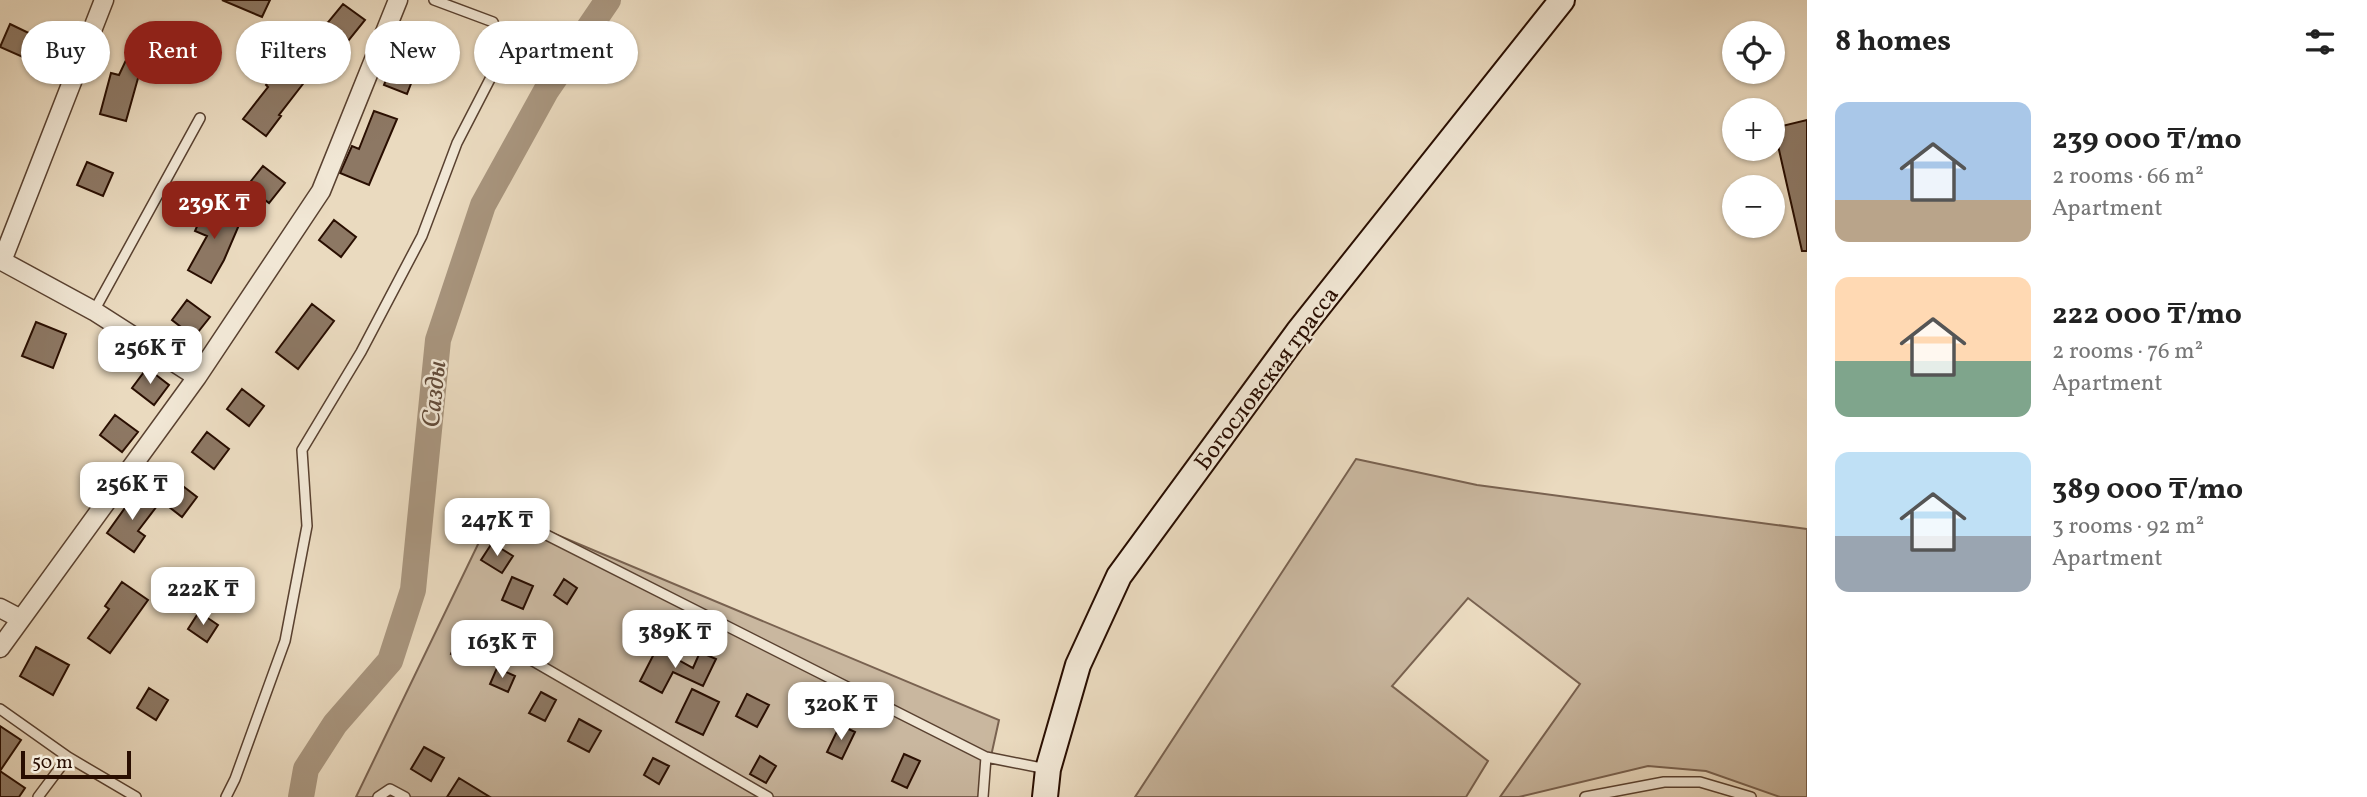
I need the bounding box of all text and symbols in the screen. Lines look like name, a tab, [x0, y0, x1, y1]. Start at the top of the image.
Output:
chip: Buy	[21, 21, 110, 84]
chip: Rent	[124, 21, 222, 84]
chip: Filters	[236, 21, 351, 84]
chip: New	[365, 21, 460, 84]
chip: Apartment	[474, 21, 638, 84]
map controls	[1722, 21, 1785, 238]
button: locate	[1722, 21, 1785, 84]
text: 8 homes	[1835, 21, 1951, 63]
icon: filters	[2301, 23, 2339, 61]
button: +	[1722, 98, 1785, 161]
text: 239 000 ₸/mo	[2052, 119, 2242, 161]
icon: home	[1891, 130, 1975, 214]
text: 2 rooms · 66 m²	[2052, 161, 2204, 193]
button: −	[1722, 175, 1785, 238]
pin: 239K ₸	[157, 182, 271, 241]
text: 239K ₸	[178, 188, 250, 220]
text: Apartment	[2052, 193, 2163, 225]
street label: Богословская трасса	[1187, 280, 1348, 478]
text: 222 000 ₸/mo	[2052, 294, 2242, 336]
icon: home	[1891, 305, 1975, 389]
pin: 256K ₸	[93, 326, 207, 386]
text: 256K ₸	[114, 333, 186, 365]
text: 2 rooms · 76 m²	[2052, 336, 2203, 368]
water label: Сазды	[414, 359, 456, 429]
text: Apartment	[2052, 368, 2163, 400]
pin: 256K ₸	[75, 462, 189, 522]
text: 256K ₸	[96, 469, 168, 501]
text: 389 000 ₸/mo	[2052, 469, 2243, 511]
icon: home	[1891, 480, 1975, 564]
pin: 247K ₸	[440, 498, 554, 558]
text: 247K ₸	[461, 505, 533, 537]
text: 3 rooms · 92 m²	[2052, 511, 2204, 543]
text: Apartment	[2052, 543, 2163, 575]
pin: 222K ₸	[146, 568, 260, 627]
text: 222K ₸	[167, 574, 239, 606]
pin: 389K ₸	[618, 610, 732, 670]
text: 389K ₸	[638, 617, 712, 649]
pin: 163K ₸	[445, 620, 559, 680]
text: 163K ₸	[467, 627, 537, 659]
pin: 320K ₸	[784, 682, 898, 742]
text: 320K ₸	[804, 689, 878, 721]
scale bar	[21, 748, 131, 780]
text: 50 m	[32, 750, 73, 776]

